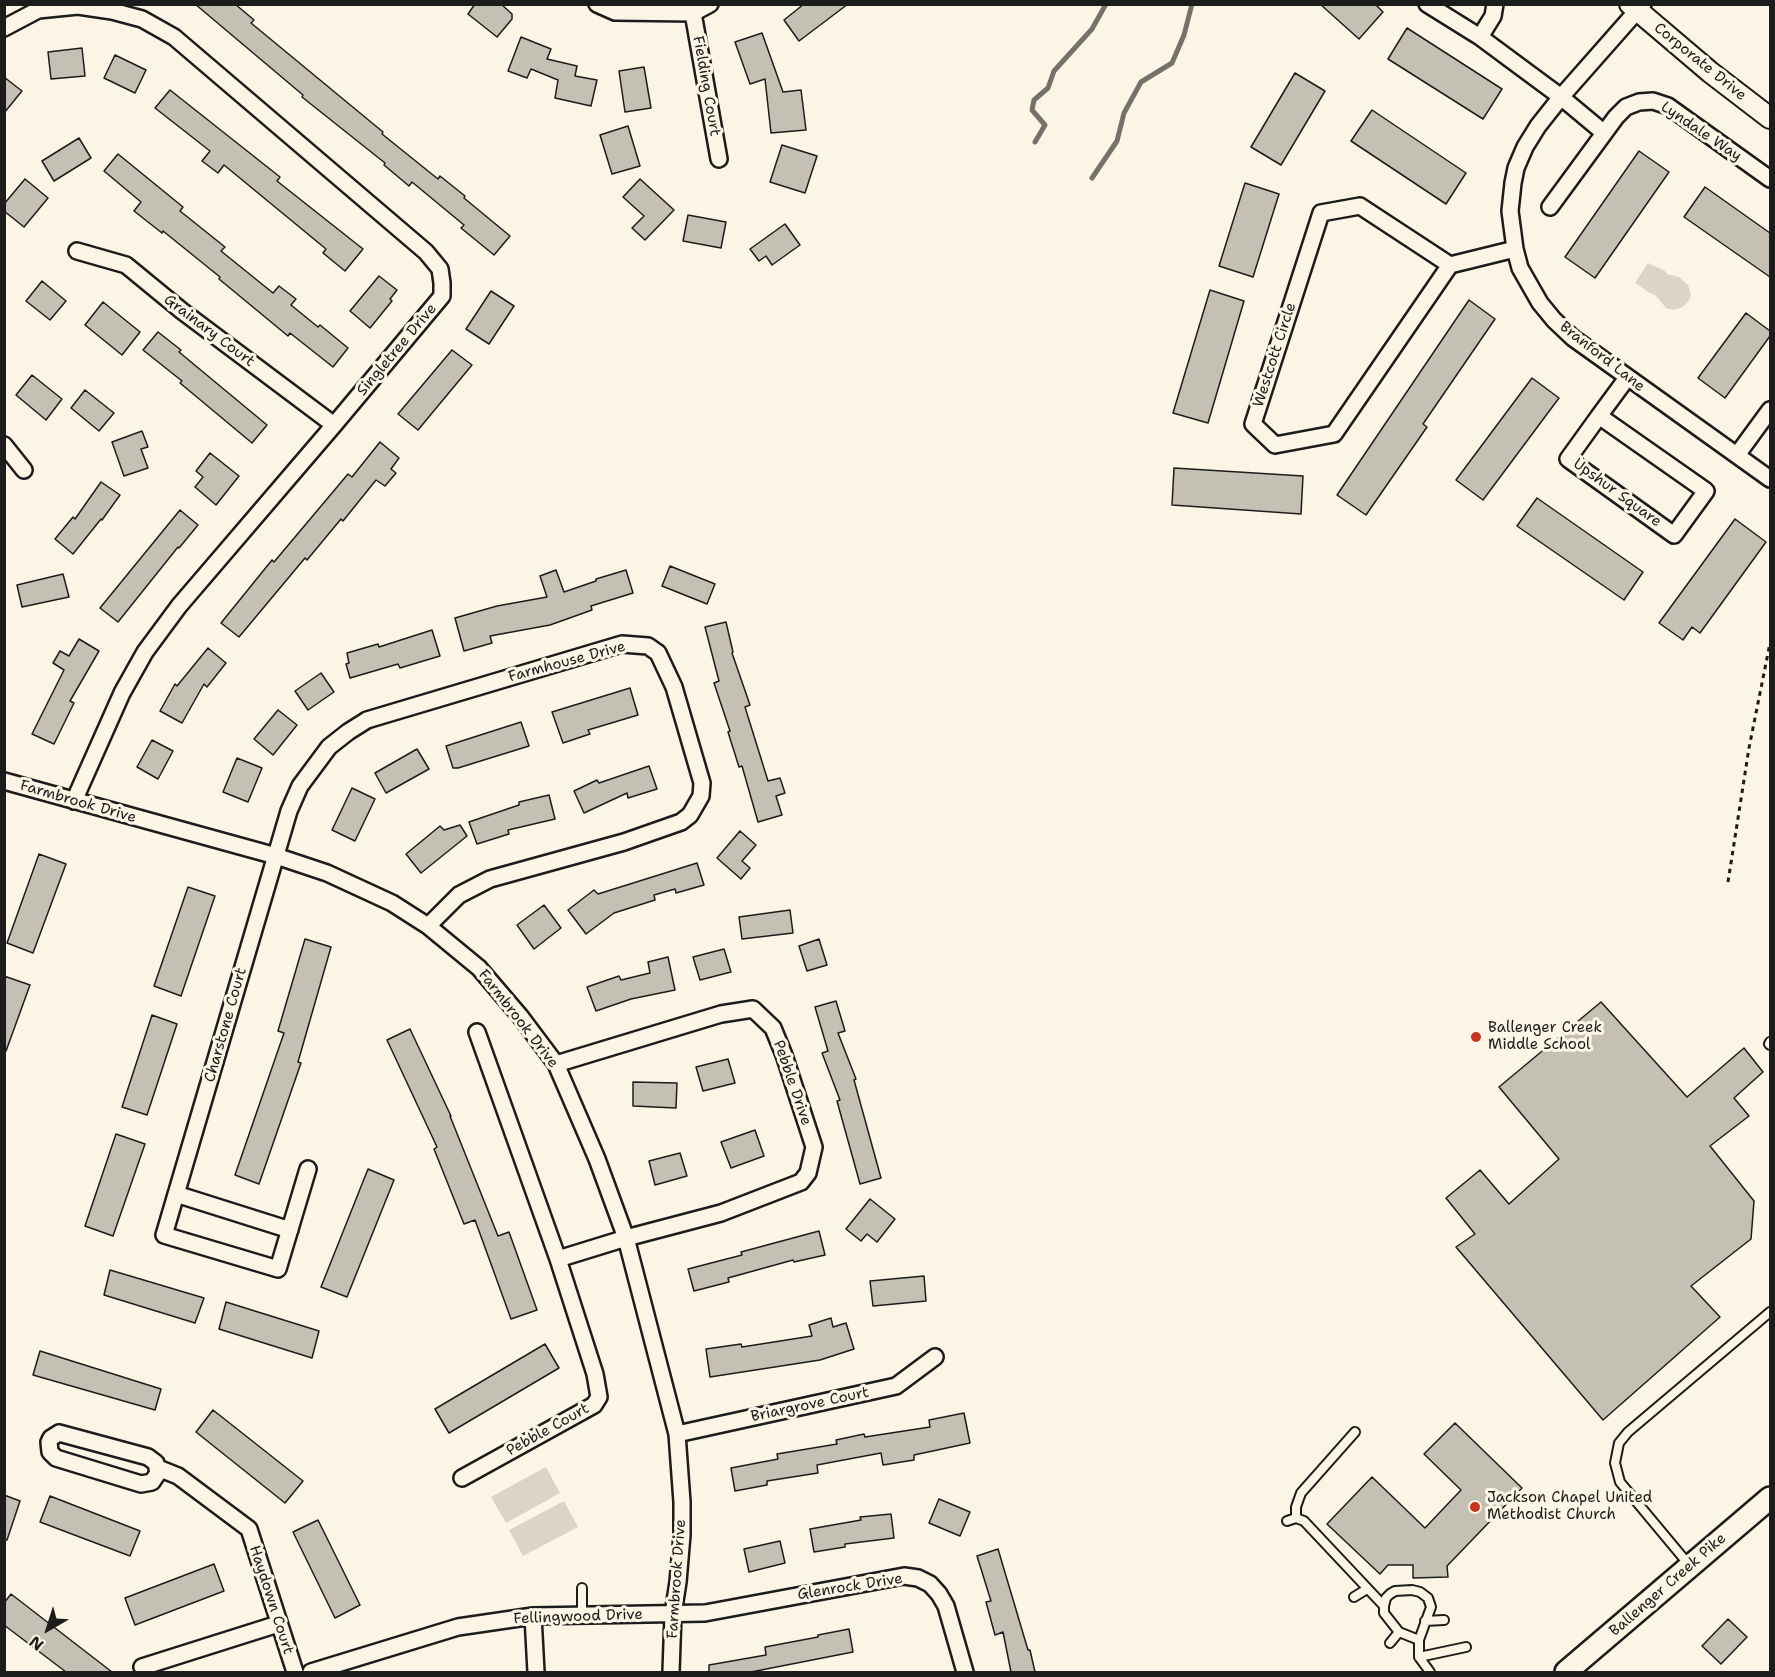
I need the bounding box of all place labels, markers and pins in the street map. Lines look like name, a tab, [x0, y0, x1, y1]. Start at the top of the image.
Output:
place label: Ballenger Creek Middle School	[1488, 1019, 1602, 1054]
marker: Ballenger Creek Middle School	[1469, 1030, 1483, 1044]
place label: Jackson Chapel United Methodist Church	[1487, 1489, 1652, 1524]
marker: Jackson Chapel United Methodist Church	[1468, 1500, 1482, 1514]

